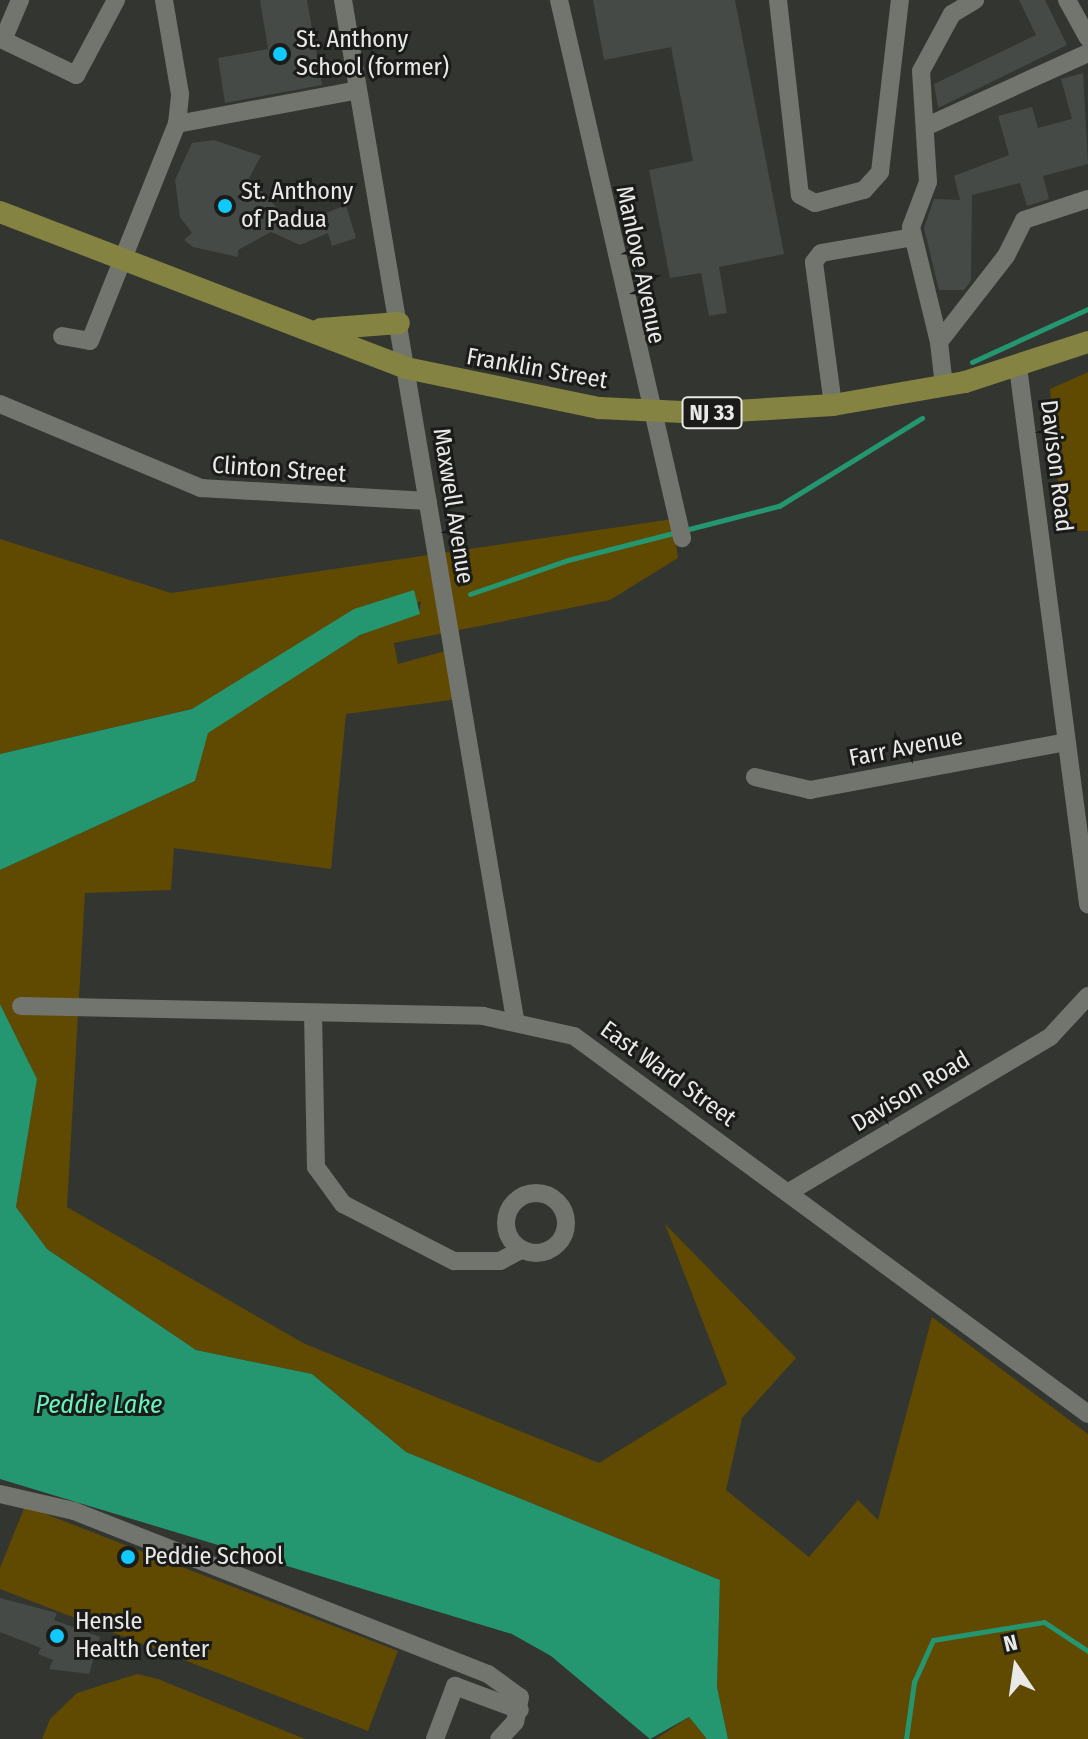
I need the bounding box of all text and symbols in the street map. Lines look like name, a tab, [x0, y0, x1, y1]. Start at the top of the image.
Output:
place label: St. Anthony School (former)	[296, 26, 449, 82]
marker: St. Anthony School (former)	[271, 45, 289, 63]
place label: St. Anthony of Padua	[241, 178, 353, 234]
street label: Manlove Avenue	[609, 184, 671, 346]
marker: St. Anthony of Padua	[216, 197, 234, 215]
street label: Franklin Street	[464, 342, 610, 396]
road number: NJ 33	[680, 395, 744, 431]
street label: Davison Road	[1034, 398, 1078, 534]
street label: Maxwell Avenue	[426, 426, 480, 586]
street label: Clinton Street	[211, 451, 347, 489]
street label: Farr Avenue	[847, 723, 965, 773]
street label: East Ward Street	[595, 1015, 741, 1133]
street label: Davison Road	[847, 1045, 975, 1139]
water label: Peddie Lake	[36, 1389, 162, 1421]
place label: Peddie School	[144, 1543, 283, 1571]
marker: Peddie School	[119, 1548, 137, 1566]
place label: Hensle Health Center	[75, 1608, 209, 1664]
marker: Hensle Health Center	[46, 1625, 68, 1647]
north arrow	[976, 1627, 1056, 1707]
text: N	[1001, 1628, 1020, 1658]

